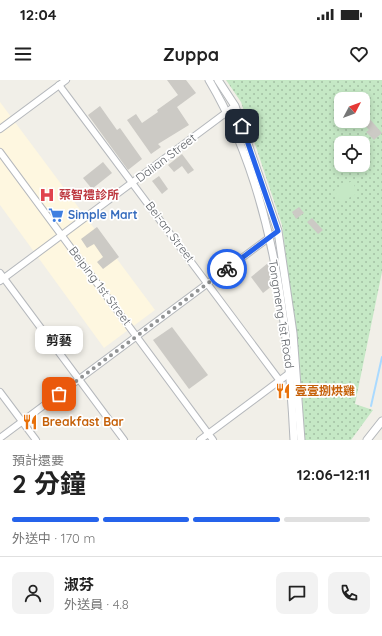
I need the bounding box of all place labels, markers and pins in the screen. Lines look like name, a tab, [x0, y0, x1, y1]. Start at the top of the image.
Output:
pin	[225, 109, 259, 143]
hospital icon: 蔡智禮診所	[38, 186, 56, 204]
place label: 蔡智禮診所	[59, 187, 119, 202]
supermarket icon: Simple Mart	[47, 206, 65, 224]
place label: Simple Mart	[68, 207, 138, 222]
callout: 剪藝	[35, 326, 83, 354]
pin	[42, 377, 76, 411]
restaurant icon: 壹壹捌烘雞	[274, 382, 292, 400]
place label: 壹壹捌烘雞	[295, 383, 355, 398]
restaurant icon: Breakfast Bar	[21, 413, 39, 431]
place label: Breakfast Bar	[42, 414, 124, 429]

